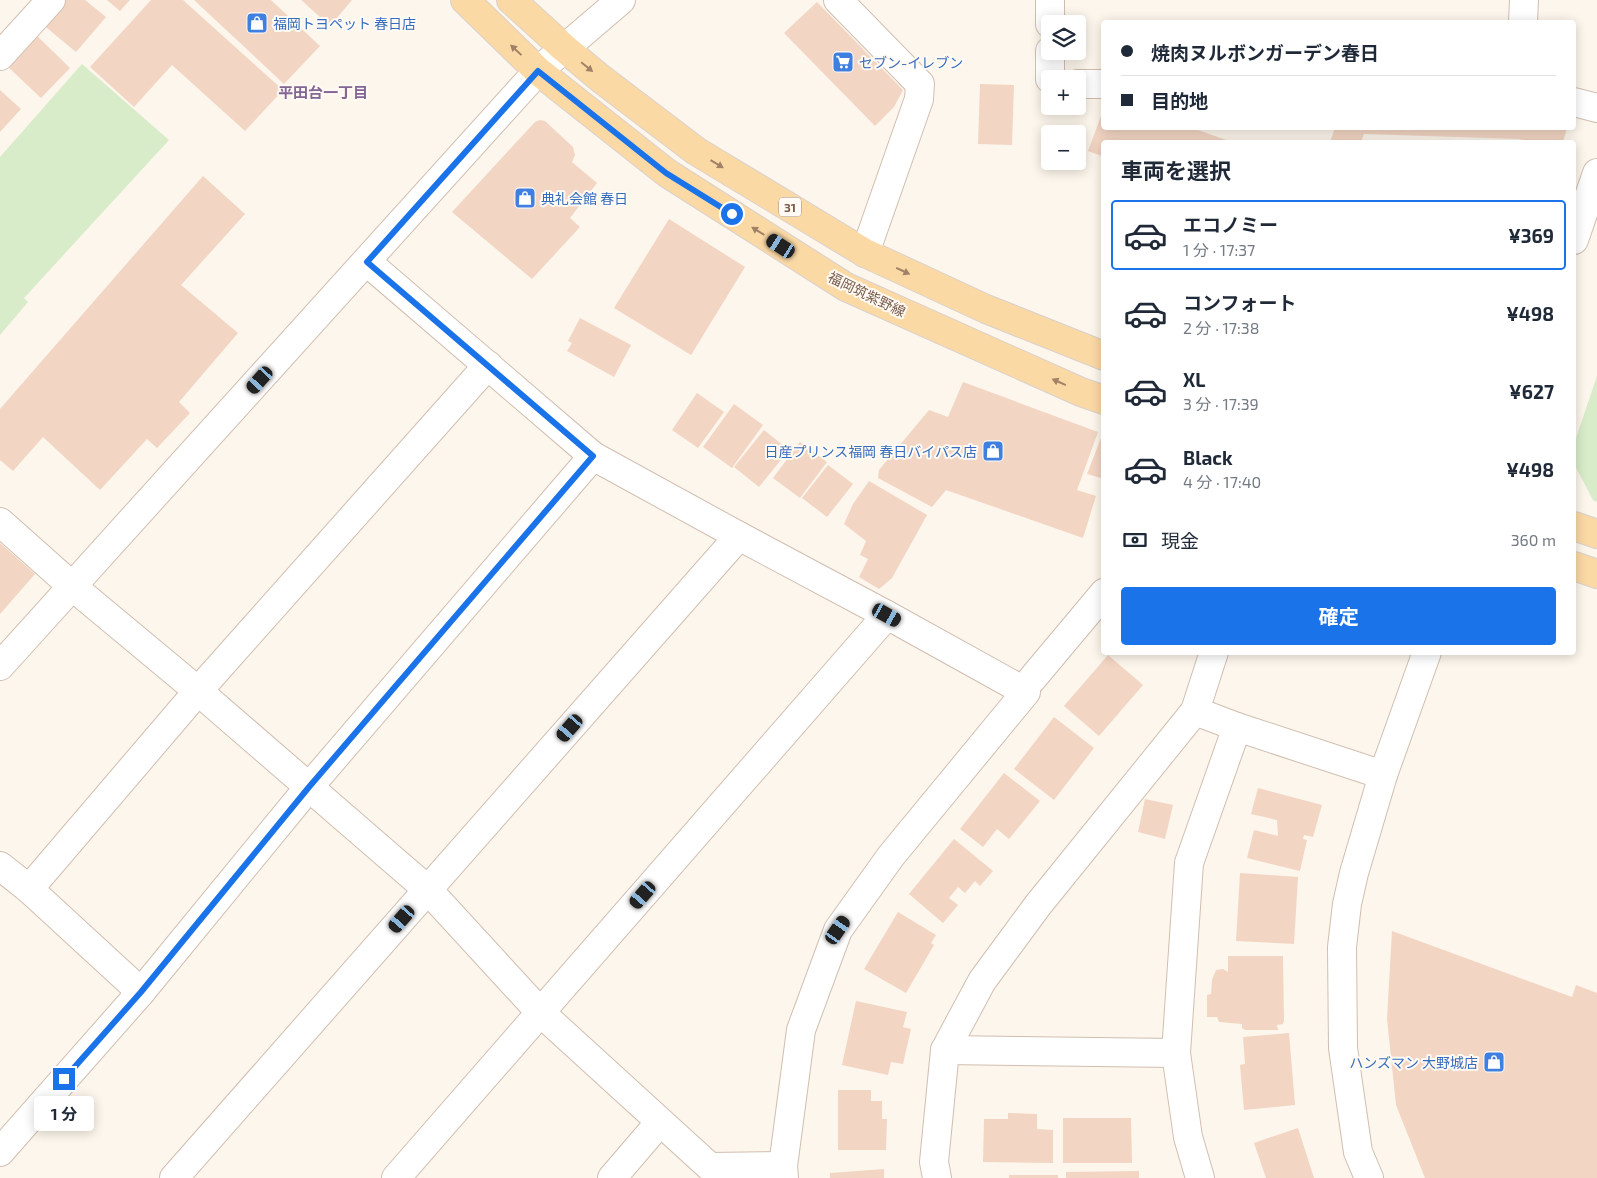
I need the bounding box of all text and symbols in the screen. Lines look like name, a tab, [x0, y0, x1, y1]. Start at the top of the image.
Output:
shop icon: 福岡トヨペット 春日店	[245, 11, 269, 35]
place label: 福岡トヨペット 春日店	[273, 15, 416, 32]
map controls	[1041, 15, 1086, 170]
button: layers	[1041, 15, 1086, 60]
text: 焼肉ヌルボンガーデン春日	[1151, 41, 1379, 64]
one-way arrow	[510, 44, 522, 56]
supermarket icon: セブン-イレブン	[831, 50, 855, 74]
place label: セブン-イレブン	[859, 54, 963, 71]
one-way arrow	[581, 61, 593, 72]
button: +	[1041, 70, 1086, 115]
district label: 平田台一丁目	[278, 83, 368, 101]
text: 目的地	[1151, 89, 1208, 112]
button: −	[1041, 125, 1086, 170]
text: 車両を選択	[1121, 157, 1231, 183]
one-way arrow	[711, 159, 724, 168]
shop icon: 典礼会館 春日	[513, 186, 537, 210]
place label: 典礼会館 春日	[541, 190, 628, 207]
road number: 31	[779, 198, 801, 216]
route start	[721, 203, 743, 225]
icon: car	[1123, 213, 1168, 258]
text: エコノミー	[1183, 213, 1278, 236]
text: ¥369	[1508, 224, 1554, 247]
one-way arrow	[751, 226, 764, 236]
car	[764, 232, 797, 260]
text: 1 分 · 17:37	[1183, 240, 1255, 259]
one-way arrow	[896, 267, 910, 275]
street label: 福岡筑紫野線	[826, 268, 908, 320]
icon: car	[1123, 291, 1168, 336]
text: コンフォート	[1183, 291, 1296, 314]
text: ¥498	[1506, 302, 1554, 325]
text: 2 分 · 17:38	[1183, 318, 1259, 337]
car	[244, 364, 275, 396]
text: XL	[1183, 368, 1205, 391]
icon: car	[1123, 369, 1168, 414]
one-way arrow	[1051, 378, 1066, 387]
text: ¥627	[1509, 380, 1554, 403]
text: 3 分 · 17:39	[1183, 394, 1259, 413]
shop icon: 日産プリンス福岡 春日バイパス店	[981, 439, 1005, 463]
place label: 日産プリンス福岡 春日バイパス店	[764, 443, 977, 460]
text: Black	[1183, 446, 1233, 469]
icon: car	[1123, 447, 1168, 492]
text: ¥498	[1506, 458, 1554, 481]
text: 4 分 · 17:40	[1183, 472, 1261, 491]
icon: cash	[1121, 526, 1149, 554]
text: 現金	[1161, 529, 1199, 552]
text: 360 m	[1511, 530, 1556, 549]
button: 確定	[1121, 587, 1556, 645]
car	[870, 601, 903, 629]
car	[554, 712, 585, 744]
car	[627, 879, 658, 911]
car	[386, 903, 417, 935]
car	[823, 913, 852, 947]
shop icon: ハンズマン 大野城店	[1482, 1050, 1506, 1074]
place label: ハンズマン 大野城店	[1349, 1054, 1478, 1071]
route end	[53, 1068, 75, 1090]
callout: 1 分	[34, 1096, 94, 1132]
text: 1 分	[51, 1104, 77, 1123]

